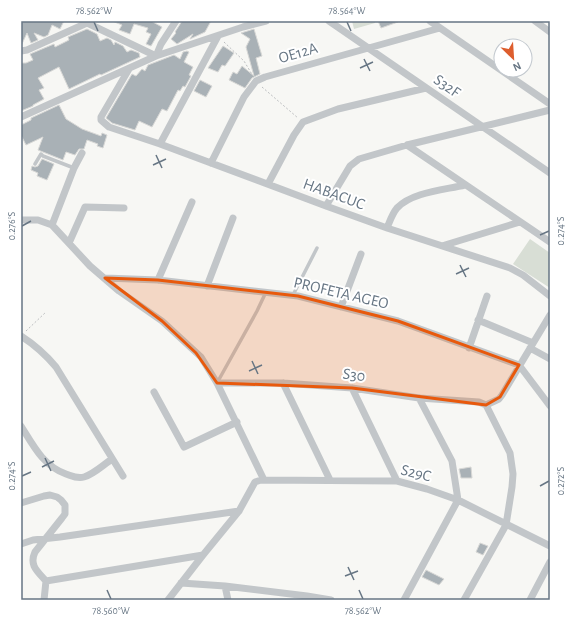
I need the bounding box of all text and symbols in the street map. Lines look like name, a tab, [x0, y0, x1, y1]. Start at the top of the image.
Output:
text: 78.562°W	[76, 6, 112, 16]
text: 78.564°W	[329, 6, 366, 16]
north arrow	[493, 38, 533, 78]
street label: OE12A	[277, 40, 319, 66]
text: N	[511, 60, 523, 73]
street label: S32F	[431, 71, 464, 101]
street label: HABACUC	[301, 175, 367, 213]
text: 0.276°S	[7, 211, 17, 240]
text: 0.274°S	[556, 216, 566, 245]
street label: PROFETA AGEO	[292, 274, 390, 312]
street label: S30	[342, 366, 366, 384]
text: 0.274°S	[7, 461, 17, 490]
street label: S29C	[399, 462, 433, 484]
text: 0.272°S	[556, 466, 566, 495]
text: 78.560°W	[92, 606, 130, 616]
text: 78.562°W	[345, 606, 381, 616]

